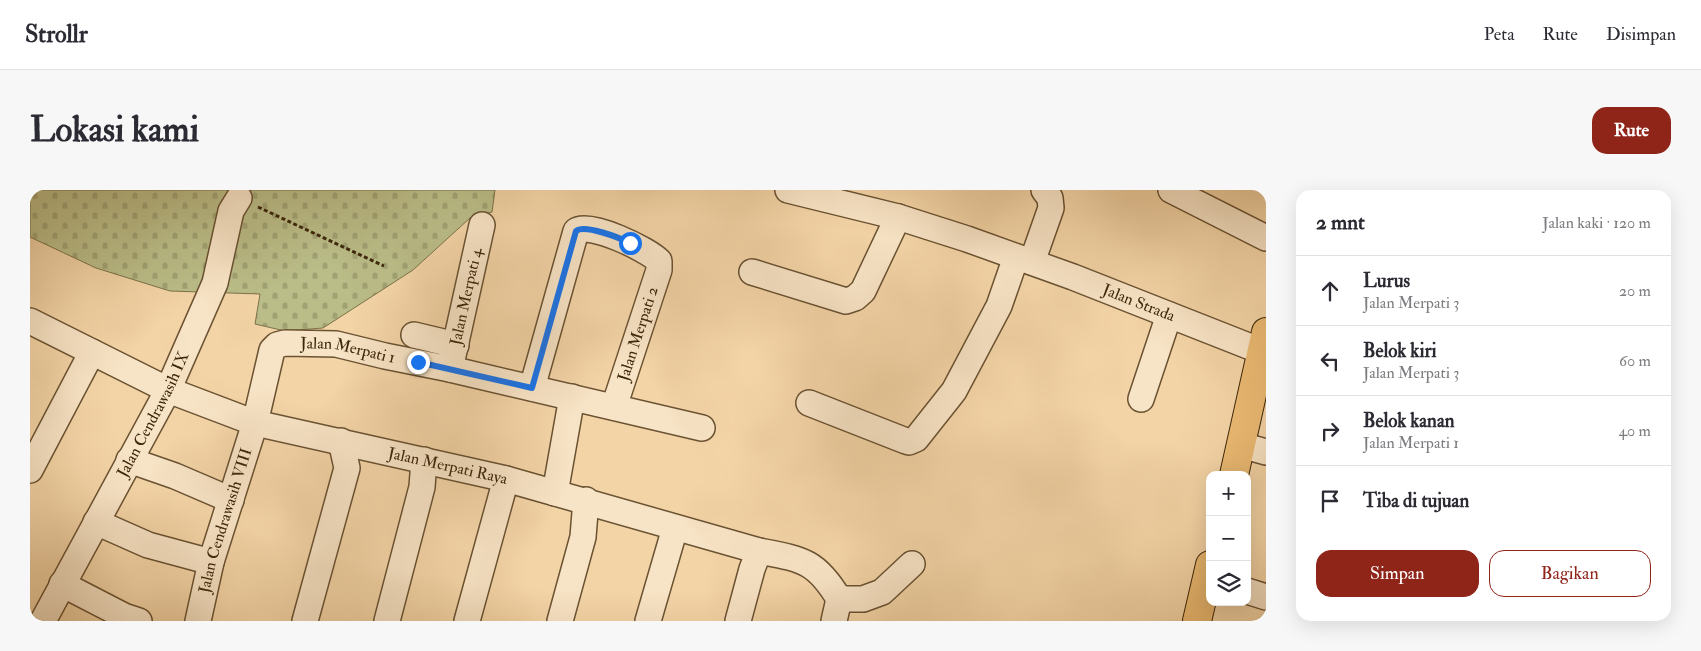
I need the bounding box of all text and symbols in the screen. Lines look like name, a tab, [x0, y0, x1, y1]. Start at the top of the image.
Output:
text: Strollr	[25, 19, 88, 50]
text: Peta	[1484, 23, 1515, 46]
text: Rute	[1543, 23, 1578, 46]
text: Disimpan	[1606, 23, 1676, 46]
button: Rute	[1592, 107, 1671, 154]
text: Lokasi kami	[30, 108, 199, 152]
text: 2 mnt	[1316, 209, 1365, 236]
text: Jalan kaki · 120 m	[1542, 213, 1651, 233]
route start	[619, 232, 642, 255]
street label: Jalan Merpati 4	[445, 245, 487, 348]
text: Lurus	[1363, 269, 1410, 293]
icon: ahead	[1316, 277, 1344, 305]
street label: Jalan Strada	[1098, 279, 1178, 326]
text: 20 m	[1619, 281, 1651, 301]
street label: Jalan Merpati 2	[613, 284, 664, 385]
text: Jalan Merpati 3	[1363, 293, 1459, 313]
street label: Jalan Merpati 1	[299, 333, 397, 368]
text: Belok kiri	[1363, 339, 1437, 363]
icon: left	[1316, 347, 1344, 375]
street label: Jalan Cendrawasih IX	[112, 348, 194, 482]
route end	[407, 351, 430, 374]
text: 60 m	[1619, 351, 1651, 371]
text: Jalan Merpati 3	[1363, 363, 1459, 383]
text: Belok kanan	[1363, 409, 1454, 433]
icon: right	[1316, 417, 1344, 445]
text: 40 m	[1618, 421, 1651, 441]
text: Jalan Merpati 1	[1363, 433, 1459, 453]
street label: Jalan Merpati Raya	[385, 443, 510, 489]
street label: Jalan Cendrawasih VIII	[194, 446, 256, 596]
map controls	[1206, 471, 1251, 606]
button: +	[1206, 471, 1251, 516]
icon: arrive	[1316, 487, 1344, 515]
text: Tiba di tujuan	[1363, 489, 1469, 513]
button: −	[1206, 516, 1251, 561]
button: Simpan	[1316, 550, 1479, 597]
button: Bagikan	[1489, 550, 1651, 597]
button: layers	[1206, 561, 1251, 606]

